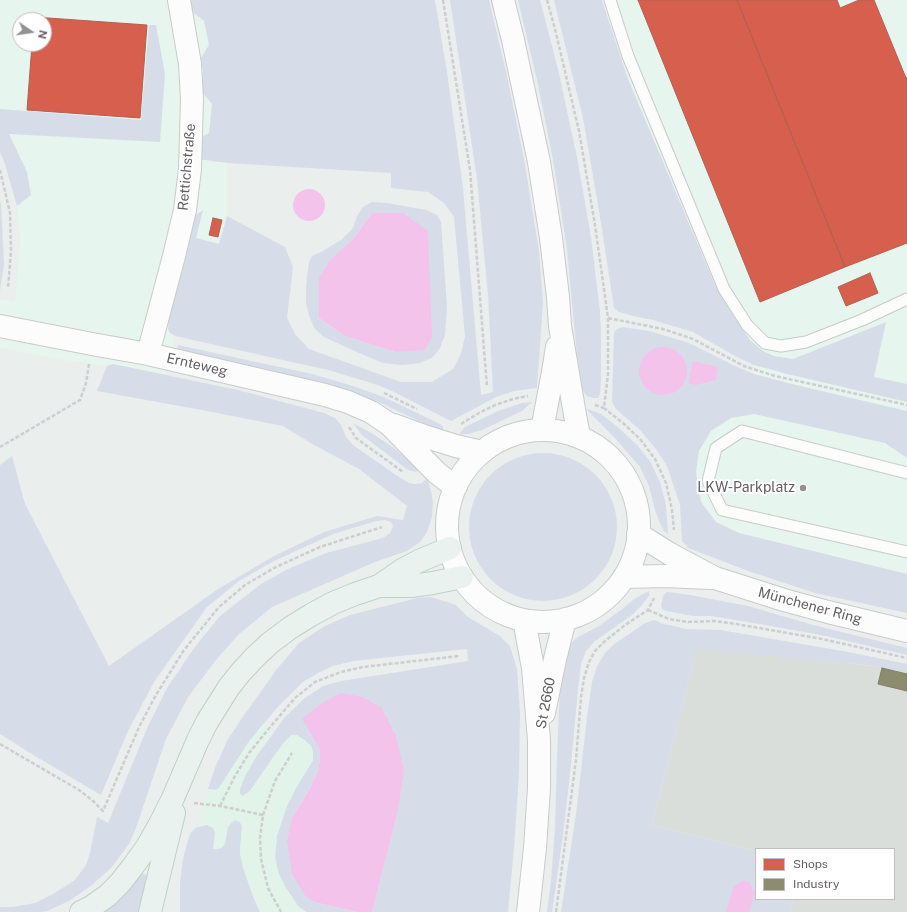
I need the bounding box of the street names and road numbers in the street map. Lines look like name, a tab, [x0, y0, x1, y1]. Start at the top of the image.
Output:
street label: Rettichstraße	[175, 123, 199, 211]
street label: Ernteweg	[165, 350, 229, 380]
street label: Münchener Ring	[756, 584, 864, 628]
street label: St 2660	[533, 676, 559, 730]

